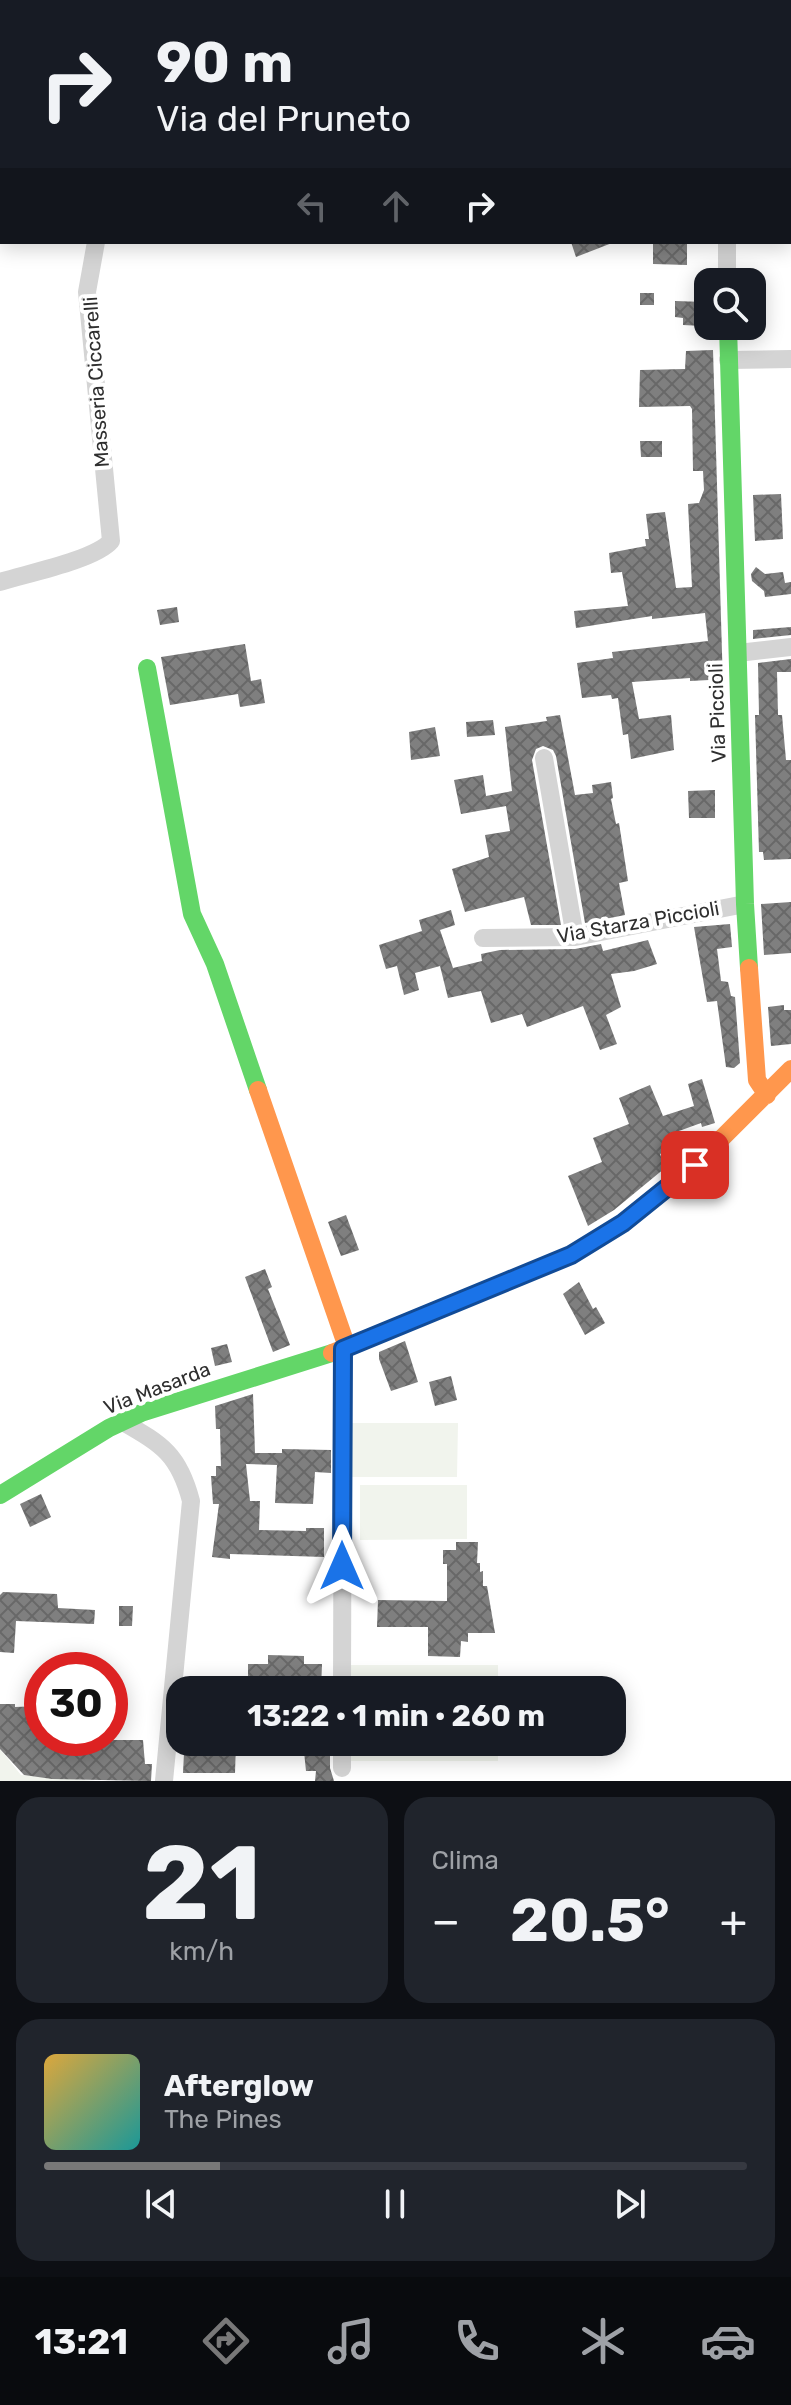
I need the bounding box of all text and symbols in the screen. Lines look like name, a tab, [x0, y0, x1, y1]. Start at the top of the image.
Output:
text: 90 m	[156, 30, 293, 96]
icon: right	[24, 32, 128, 136]
text: Via del Pruneto	[156, 97, 411, 140]
icon: left	[290, 184, 334, 228]
icon: ahead	[374, 184, 418, 228]
icon: right	[458, 184, 502, 228]
map controls	[694, 268, 766, 340]
button: search	[694, 268, 766, 340]
street label: Masseria Ciccarelli	[78, 296, 114, 468]
street label: Via Piccioli	[703, 663, 731, 763]
street label: Via Starza Piccioli	[555, 896, 721, 948]
pin	[661, 1131, 729, 1199]
icon: arrive	[673, 1143, 717, 1187]
street label: Via Masarda	[100, 1357, 214, 1419]
position arrow	[300, 1524, 384, 1608]
speed limit sign: 30	[24, 1652, 128, 1756]
text: 13:22 · 1 min · 260 m	[247, 1698, 545, 1734]
text: 21	[142, 1822, 261, 1945]
text: Clima	[432, 1845, 499, 1876]
text: 20.5°	[510, 1885, 670, 1956]
text: −	[432, 1895, 460, 1947]
text: +	[720, 1895, 747, 1947]
text: km/h	[169, 1936, 234, 1967]
text: Afterglow	[164, 2068, 314, 2104]
text: The Pines	[164, 2104, 282, 2135]
icon: previous	[139, 2182, 183, 2226]
icon: pause	[373, 2182, 417, 2226]
icon: next	[608, 2182, 652, 2226]
icon: directions	[198, 2313, 254, 2369]
icon: music	[323, 2313, 379, 2369]
icon: phone	[449, 2313, 505, 2369]
icon: climate	[575, 2313, 631, 2369]
icon: car	[700, 2313, 756, 2369]
text: 13:21	[35, 2320, 128, 2363]

